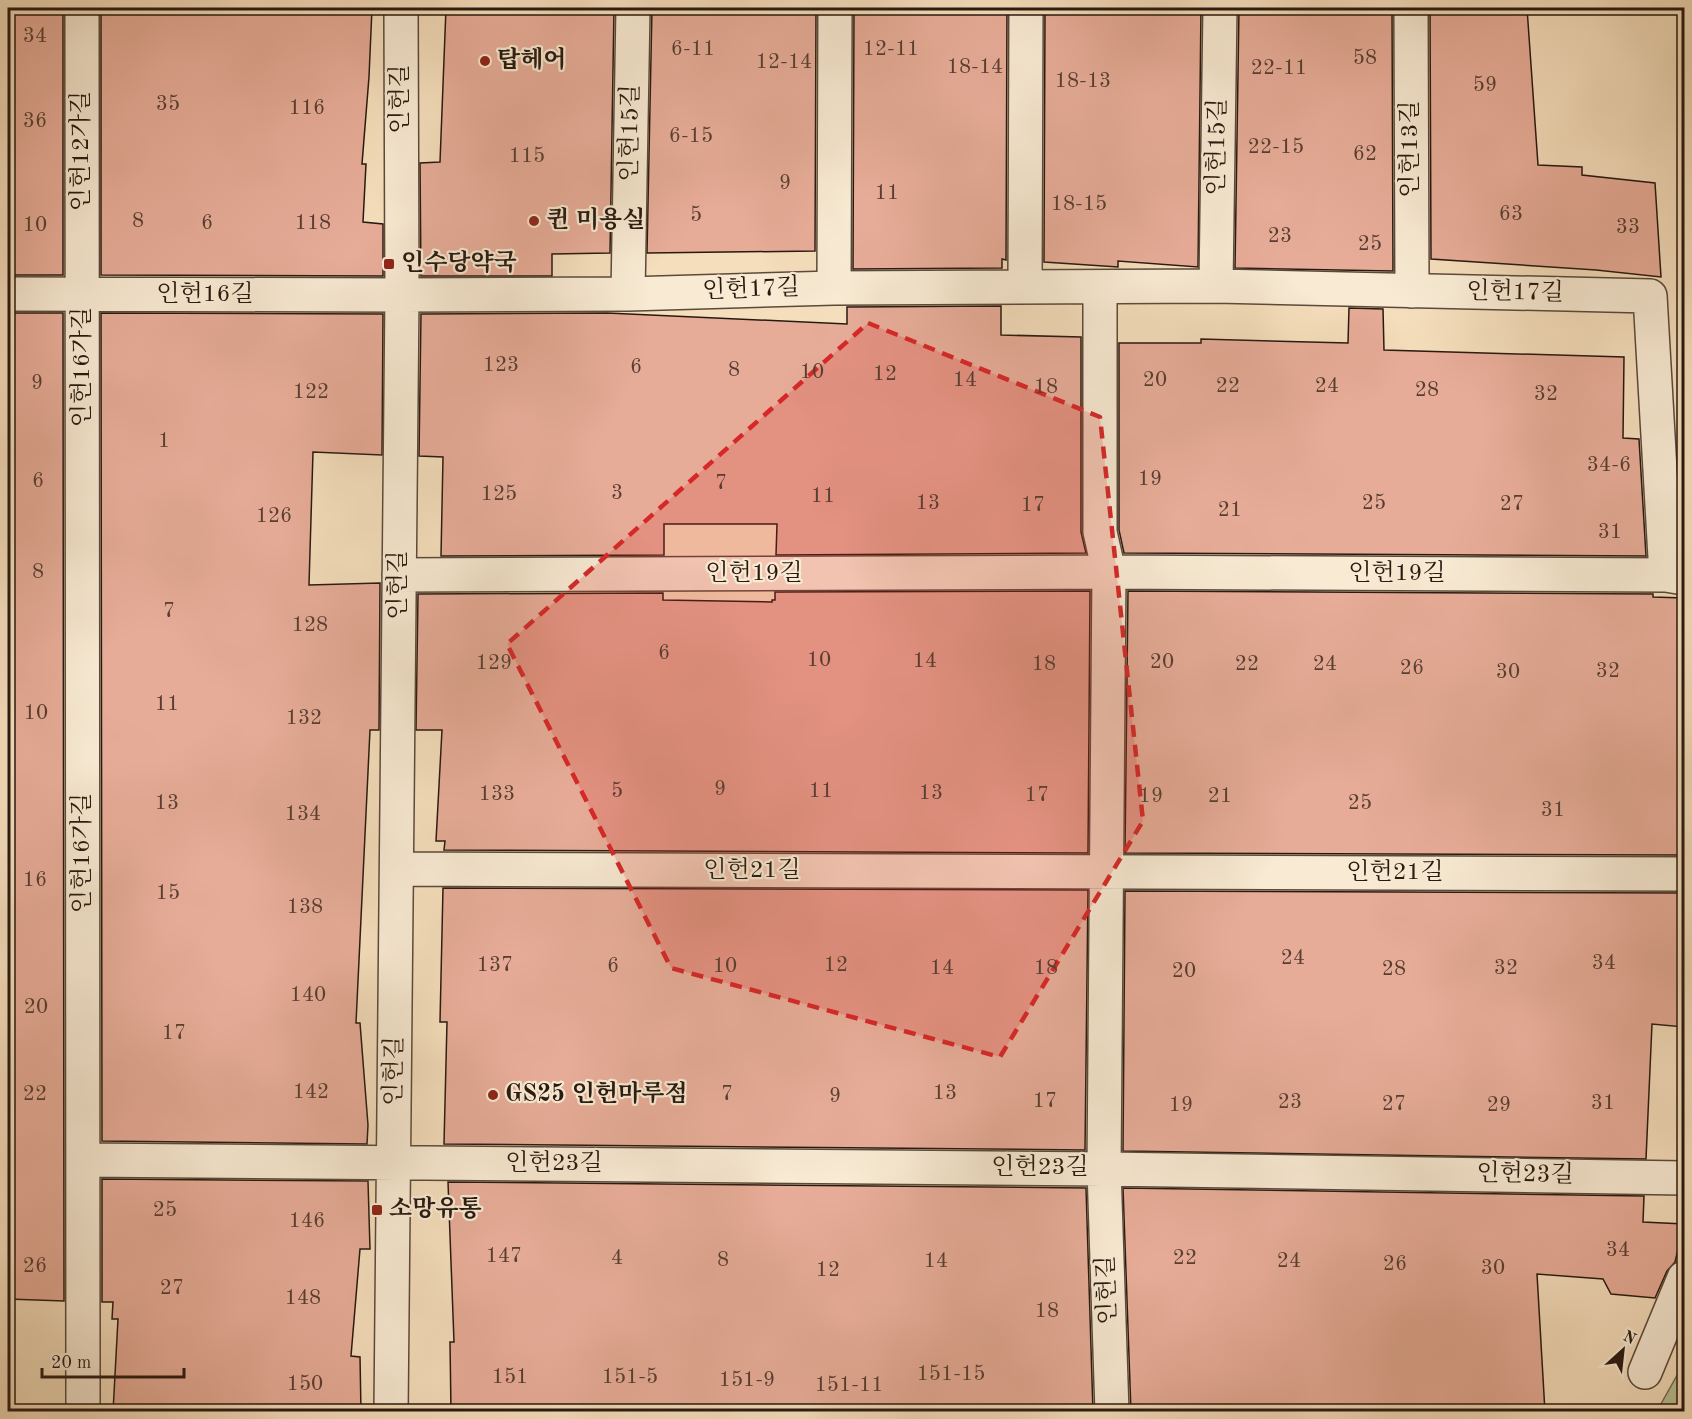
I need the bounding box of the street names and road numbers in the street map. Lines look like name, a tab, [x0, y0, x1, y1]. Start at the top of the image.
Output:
street label: 인헌길	[387, 64, 413, 134]
street label: 인헌15길	[616, 84, 644, 182]
street label: 인헌12가길	[68, 91, 94, 211]
street label: 인헌15길	[1203, 98, 1231, 196]
street label: 인헌13길	[1397, 100, 1423, 198]
street label: 인헌17길	[702, 274, 800, 304]
street label: 인헌17길	[1466, 278, 1564, 306]
street label: 인헌16길	[156, 281, 254, 307]
street label: 인헌16가길	[69, 307, 95, 427]
street label: 인헌길	[385, 550, 411, 620]
street label: 인헌19길	[705, 560, 803, 586]
street label: 인헌19길	[1348, 560, 1446, 586]
street label: 인헌16가길	[69, 793, 95, 913]
street label: 인헌21길	[703, 857, 801, 883]
street label: 인헌21길	[1346, 859, 1444, 885]
street label: 인헌길	[380, 1036, 408, 1106]
street label: 인헌23길	[505, 1150, 603, 1176]
street label: 인헌23길	[991, 1154, 1089, 1180]
street label: 인헌23길	[1476, 1160, 1574, 1188]
street label: 인헌길	[1093, 1255, 1121, 1325]

